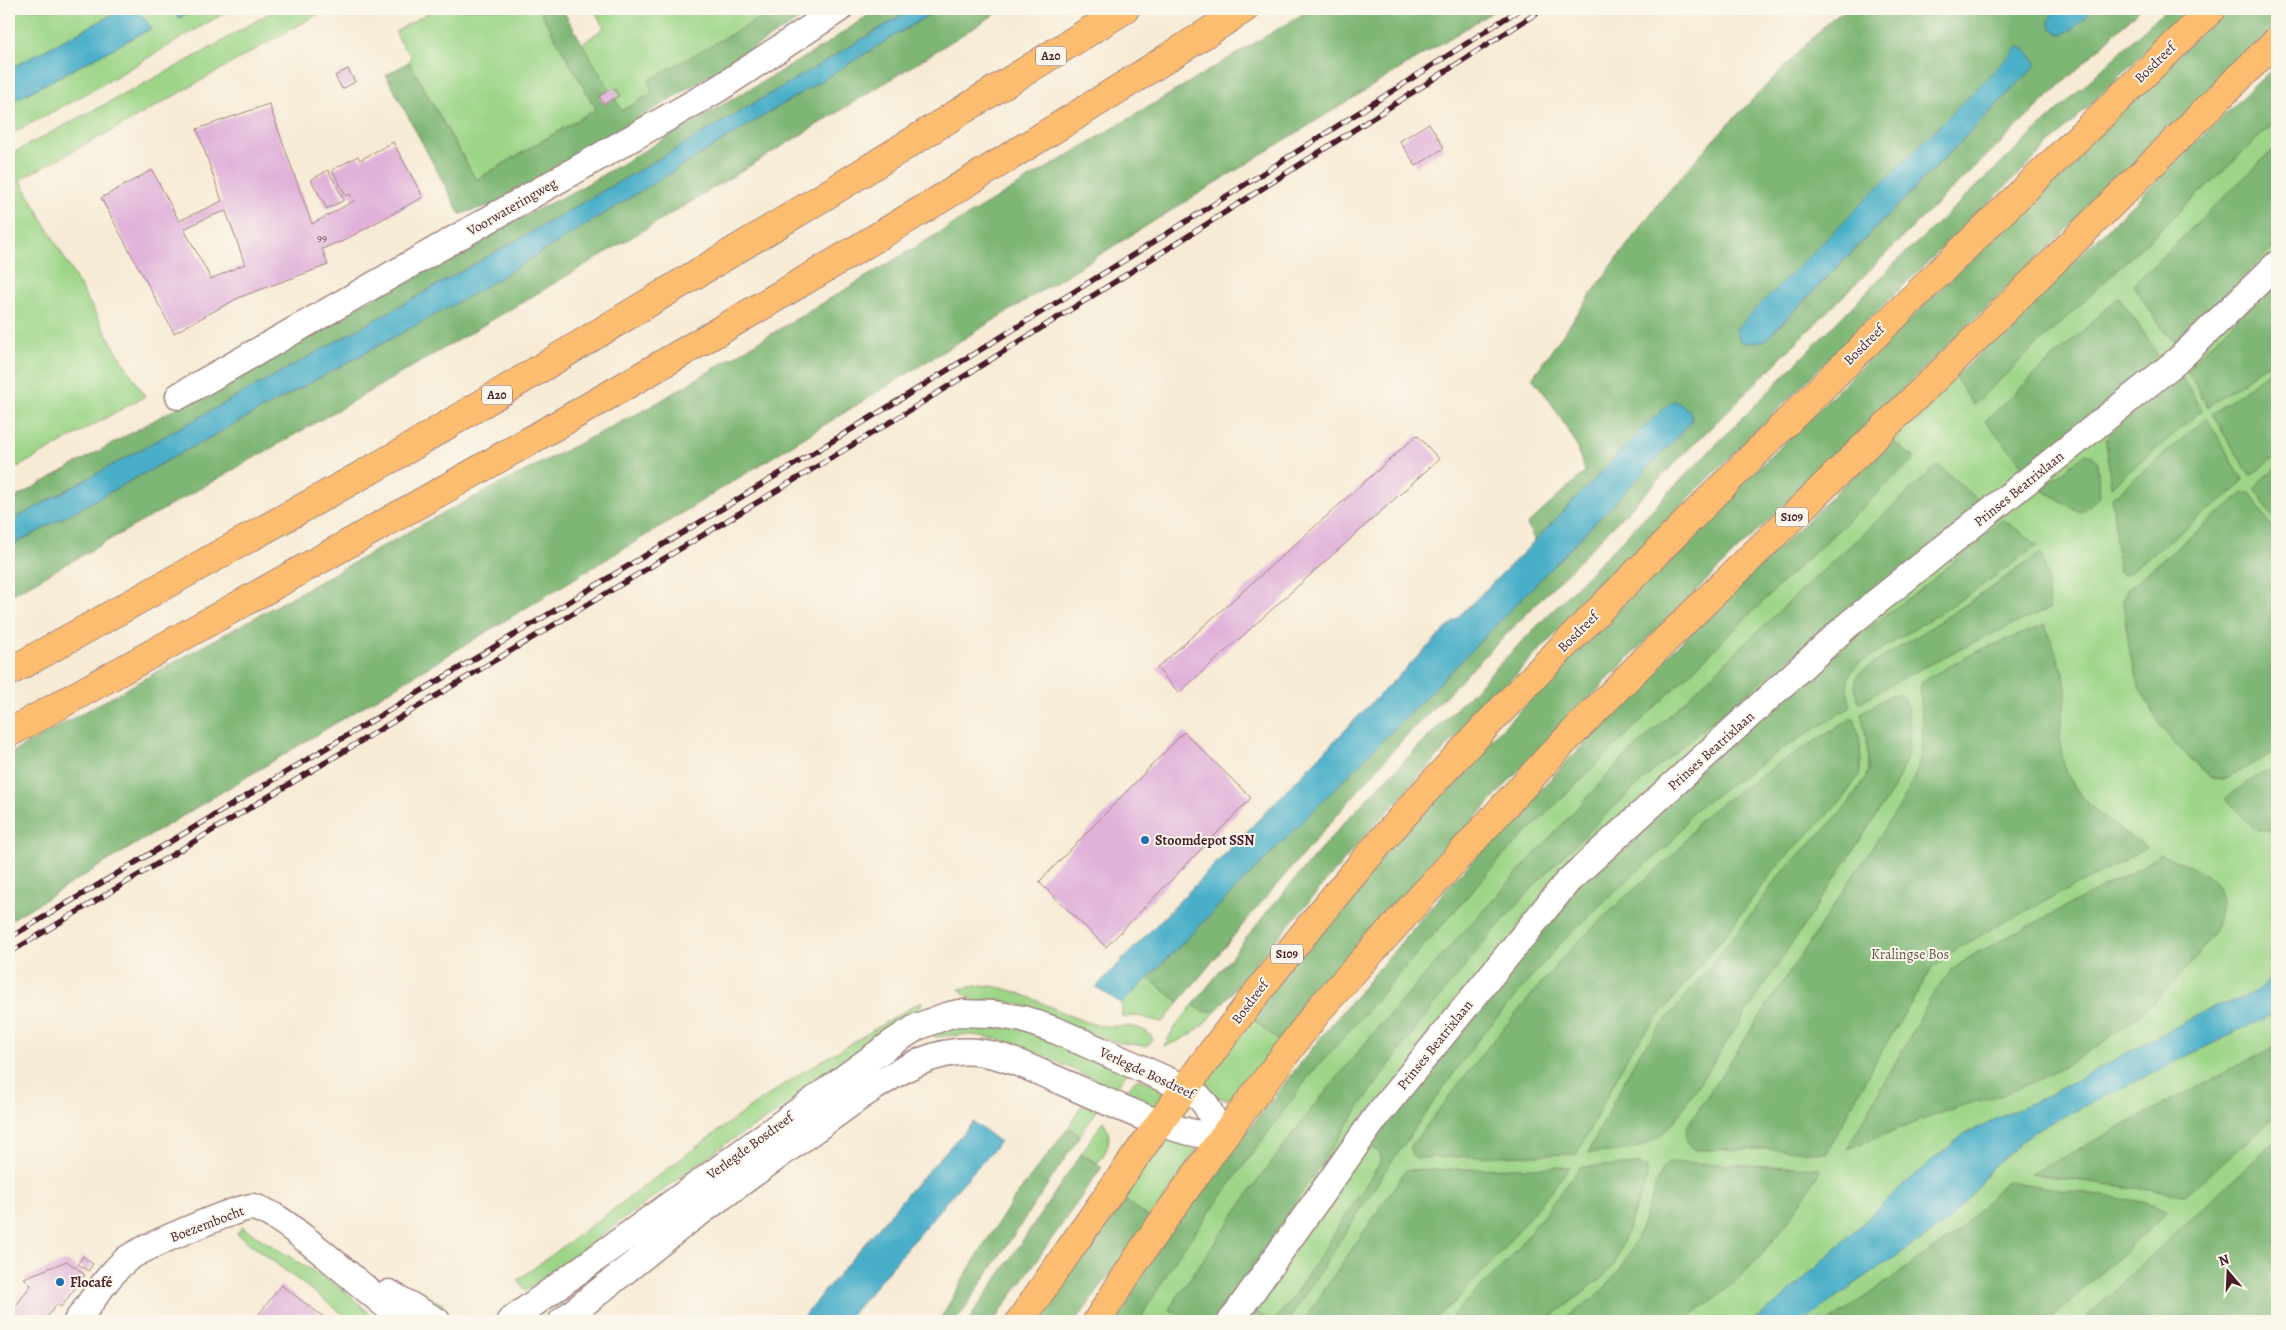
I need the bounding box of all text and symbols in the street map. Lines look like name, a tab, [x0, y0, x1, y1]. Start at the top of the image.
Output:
street label: Bosdreef	[2130, 37, 2182, 87]
road number: A20	[1036, 46, 1066, 66]
street label: Voorwateringweg	[463, 174, 560, 241]
house number: 99	[317, 230, 327, 245]
street label: Bosdreef	[1839, 319, 1890, 370]
road number: A20	[482, 386, 512, 404]
street label: Prinses Beatrixlaan	[1970, 447, 2068, 531]
road number: S109	[1776, 508, 1808, 526]
street label: Bosdreef	[1553, 606, 1604, 657]
street label: Prinses Beatrixlaan	[1664, 707, 1759, 795]
place label: Stoomdepot SSN	[1155, 831, 1254, 850]
marker: Stoomdepot SSN	[1139, 834, 1151, 846]
road number: S109	[1271, 944, 1303, 964]
park label: Kralingse Bos	[1871, 945, 1949, 964]
street label: Bosdreef	[1227, 974, 1274, 1028]
street label: Prinses Beatrixlaan	[1393, 996, 1477, 1094]
street label: Verlegde Bosdreef	[1095, 1042, 1200, 1104]
street label: Verlegde Bosdreef	[702, 1107, 799, 1185]
street label: Boezembocht	[167, 1201, 247, 1247]
north arrow	[2204, 1248, 2254, 1298]
text: N	[2216, 1250, 2232, 1271]
place label: Flocafé	[70, 1273, 113, 1292]
marker: Flocafé	[54, 1276, 66, 1288]

